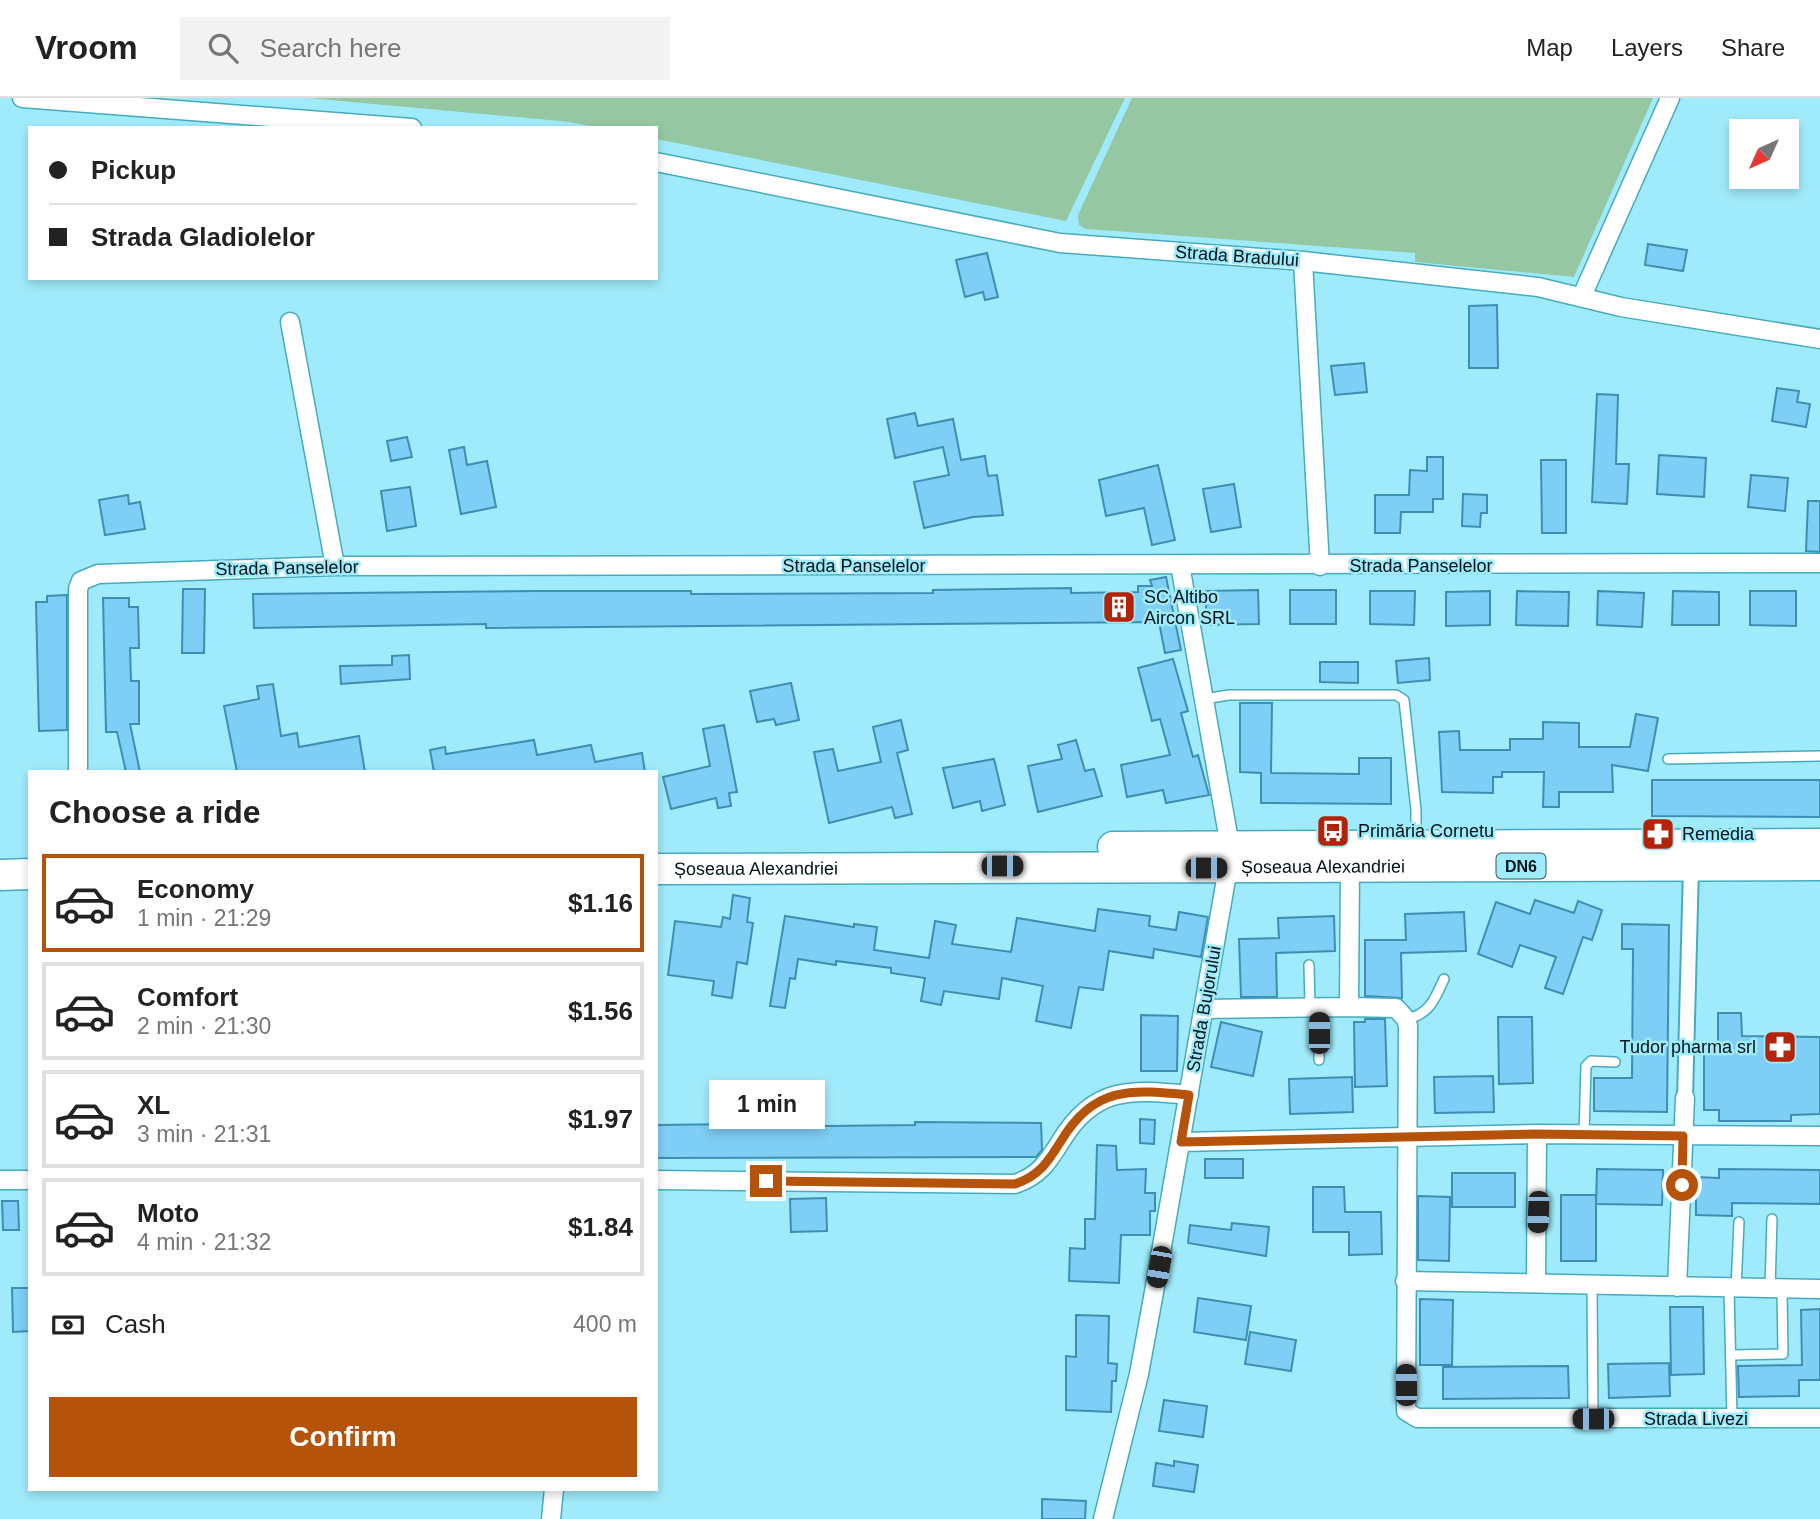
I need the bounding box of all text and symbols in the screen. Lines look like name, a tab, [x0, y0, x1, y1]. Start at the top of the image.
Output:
search box	[180, 17, 670, 80]
text: Vroom	[35, 29, 138, 66]
icon: search	[204, 29, 242, 67]
text: Search here	[260, 33, 401, 63]
text: Map	[1526, 34, 1573, 61]
text: Layers	[1611, 34, 1683, 61]
text: Share	[1721, 34, 1785, 61]
north arrow	[1729, 119, 1799, 189]
map controls	[1729, 119, 1799, 189]
text: Pickup	[91, 155, 176, 185]
text: Strada Gladiolelor	[91, 222, 315, 252]
street label: Strada Bradului	[1174, 242, 1300, 270]
street label: Strada Panselelor	[782, 556, 926, 576]
street label: Strada Panselelor	[1349, 556, 1493, 576]
street label: Strada Panselelor	[215, 557, 359, 579]
place label: SC Altibo Aircon SRL	[1144, 587, 1235, 628]
building icon: SC Altibo Aircon SRL	[1100, 588, 1138, 626]
text: Choose a ride	[49, 794, 261, 830]
bus stop icon: Primăria Cornetu	[1314, 812, 1352, 850]
pharmacy icon: Remedia	[1639, 815, 1677, 853]
place label: Primăria Cornetu	[1358, 821, 1494, 841]
place label: Remedia	[1682, 824, 1755, 844]
road number: DN6	[1496, 853, 1546, 878]
car	[982, 856, 1024, 877]
street label: Șoseaua Alexandriei	[1241, 856, 1405, 877]
street label: Șoseaua Alexandriei	[674, 858, 838, 879]
car	[1186, 858, 1228, 879]
icon: car	[53, 872, 116, 935]
text: Economy	[137, 874, 254, 904]
text: $1.16	[568, 888, 633, 918]
text: 1 min · 21:29	[137, 905, 271, 931]
street label: Strada Bujorului	[1183, 944, 1225, 1074]
icon: car	[53, 980, 116, 1043]
text: Comfort	[137, 982, 238, 1012]
text: $1.56	[568, 996, 633, 1026]
car	[1309, 1012, 1330, 1054]
text: 2 min · 21:30	[137, 1013, 271, 1039]
pharmacy icon: Tudor pharma srl	[1761, 1028, 1799, 1066]
place label: Tudor pharma srl	[1620, 1037, 1756, 1057]
callout: 1 min	[708, 1080, 824, 1128]
icon: car	[53, 1088, 116, 1151]
text: XL	[137, 1090, 170, 1120]
text: 1 min	[737, 1091, 797, 1117]
text: $1.97	[568, 1104, 633, 1134]
text: 3 min · 21:31	[137, 1121, 271, 1147]
route end	[750, 1165, 782, 1197]
route start	[1666, 1169, 1698, 1201]
car	[1527, 1191, 1550, 1233]
icon: car	[53, 1196, 116, 1259]
text: Moto	[137, 1198, 199, 1228]
text: $1.84	[568, 1212, 633, 1242]
text: 4 min · 21:32	[137, 1229, 271, 1255]
car	[1146, 1244, 1173, 1290]
icon: cash	[49, 1306, 87, 1344]
text: Cash	[105, 1309, 166, 1339]
text: 400 m	[573, 1311, 637, 1337]
car	[1396, 1364, 1417, 1406]
button: Confirm	[49, 1397, 637, 1477]
car	[1573, 1409, 1615, 1430]
street label: Strada Livezi	[1644, 1409, 1748, 1429]

